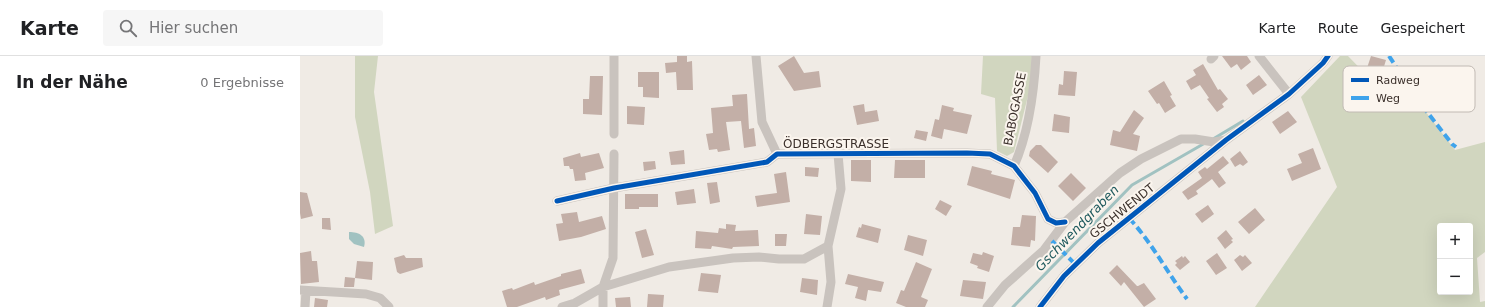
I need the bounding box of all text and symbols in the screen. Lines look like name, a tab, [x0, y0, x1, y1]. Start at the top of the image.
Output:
search box	[103, 10, 383, 46]
text: Karte	[20, 17, 79, 39]
icon: search	[117, 17, 139, 39]
text: Hier suchen	[149, 19, 238, 37]
text: Karte	[1258, 20, 1296, 36]
text: Route	[1318, 20, 1358, 36]
text: Gespeichert	[1380, 20, 1465, 36]
legend	[1343, 66, 1475, 112]
street label: BABOGASSE	[1001, 71, 1029, 147]
text: In der Nähe	[16, 72, 128, 92]
text: Radweg	[1376, 74, 1420, 87]
text: 0 Ergebnisse	[200, 75, 284, 90]
text: Weg	[1376, 92, 1400, 105]
street label: ÖDBERGSTRASSE	[783, 135, 889, 151]
street label: GSCHWENDT	[1087, 180, 1158, 241]
water label: Gschwendgraben	[1032, 182, 1122, 274]
map controls	[1437, 223, 1473, 295]
button: +	[1437, 223, 1473, 259]
button: −	[1437, 259, 1473, 295]

